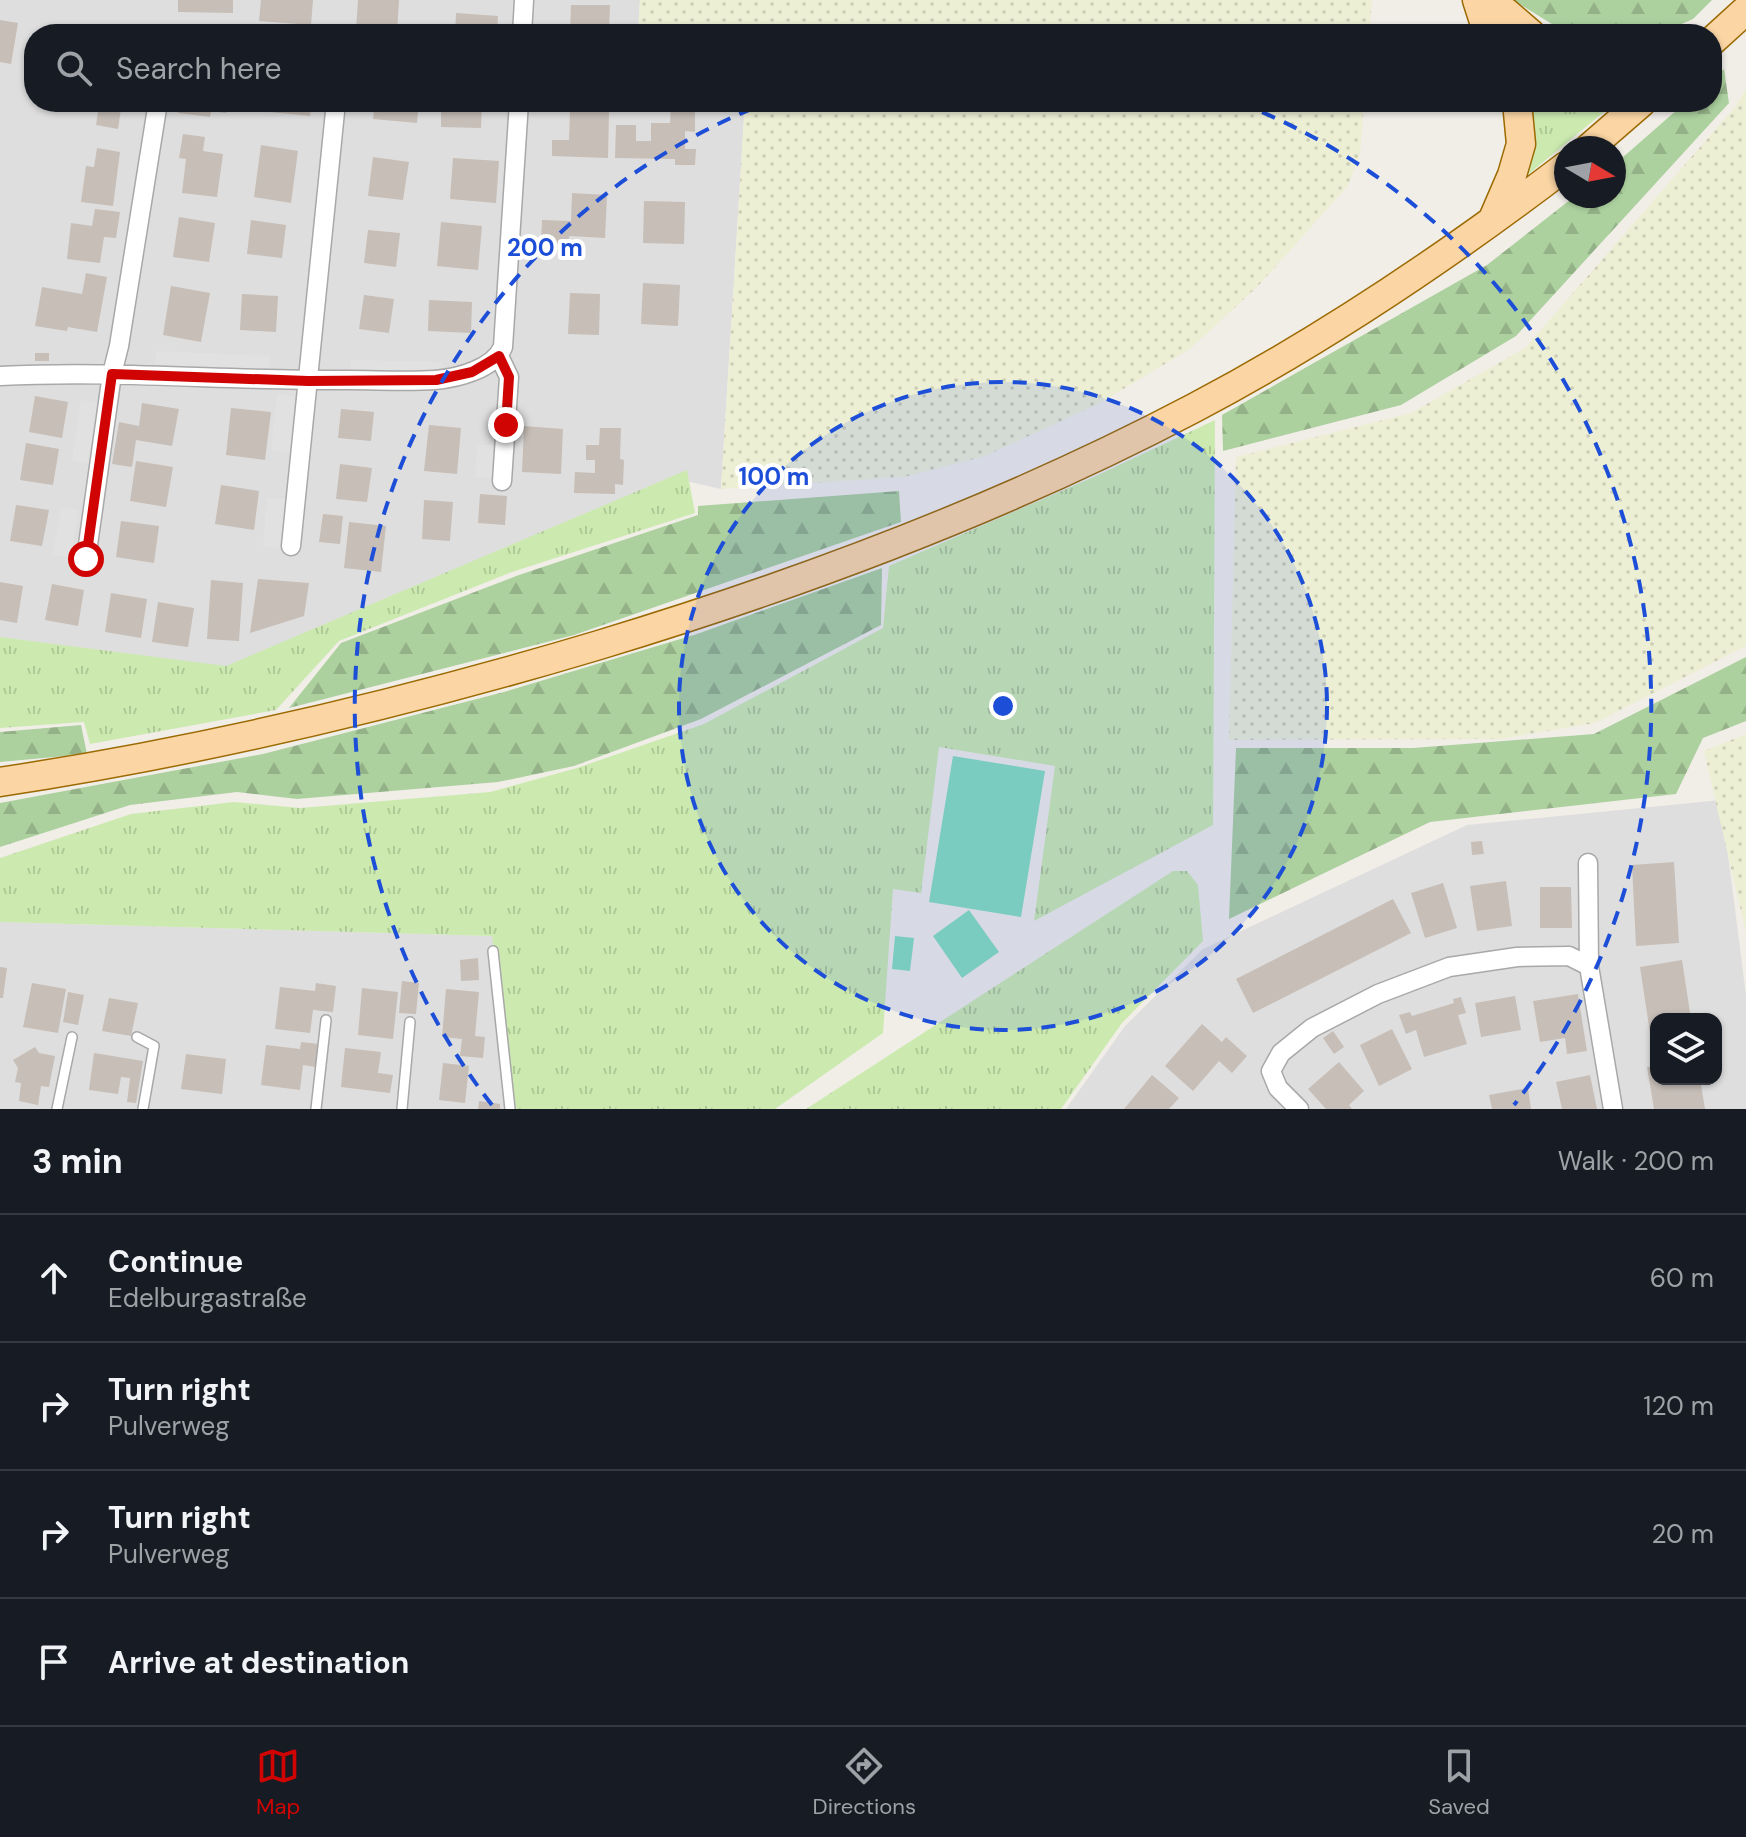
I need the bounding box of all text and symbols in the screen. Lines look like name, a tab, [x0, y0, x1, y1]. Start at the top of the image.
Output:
search box	[24, 24, 1722, 112]
icon: search	[52, 46, 96, 90]
text: Search here	[116, 49, 282, 88]
north arrow	[1554, 136, 1626, 208]
text: 200 m	[507, 232, 583, 263]
route end	[488, 407, 524, 443]
text: 100 m	[739, 461, 809, 492]
route start	[68, 541, 104, 577]
centre of rings	[989, 692, 1017, 720]
map controls	[1650, 1013, 1722, 1085]
button: layers	[1650, 1013, 1722, 1085]
text: 3 min	[32, 1139, 123, 1184]
text: Walk · 200 m	[1558, 1144, 1714, 1178]
text: Continue	[108, 1242, 243, 1281]
icon: ahead	[32, 1256, 76, 1300]
text: 60 m	[1650, 1261, 1714, 1295]
text: Edelburgastraße	[108, 1281, 307, 1315]
text: Turn right	[108, 1370, 251, 1409]
icon: right	[32, 1384, 76, 1428]
text: 120 m	[1643, 1389, 1714, 1423]
text: Pulverweg	[108, 1409, 230, 1443]
text: Turn right	[108, 1498, 251, 1537]
icon: right	[32, 1512, 76, 1556]
text: 20 m	[1651, 1517, 1714, 1551]
text: Pulverweg	[108, 1537, 230, 1571]
icon: arrive	[32, 1640, 76, 1684]
text: Arrive at destination	[108, 1643, 409, 1682]
tab: Map	[256, 1744, 300, 1821]
tab: Directions	[813, 1744, 916, 1821]
tab: Saved	[1428, 1744, 1490, 1821]

